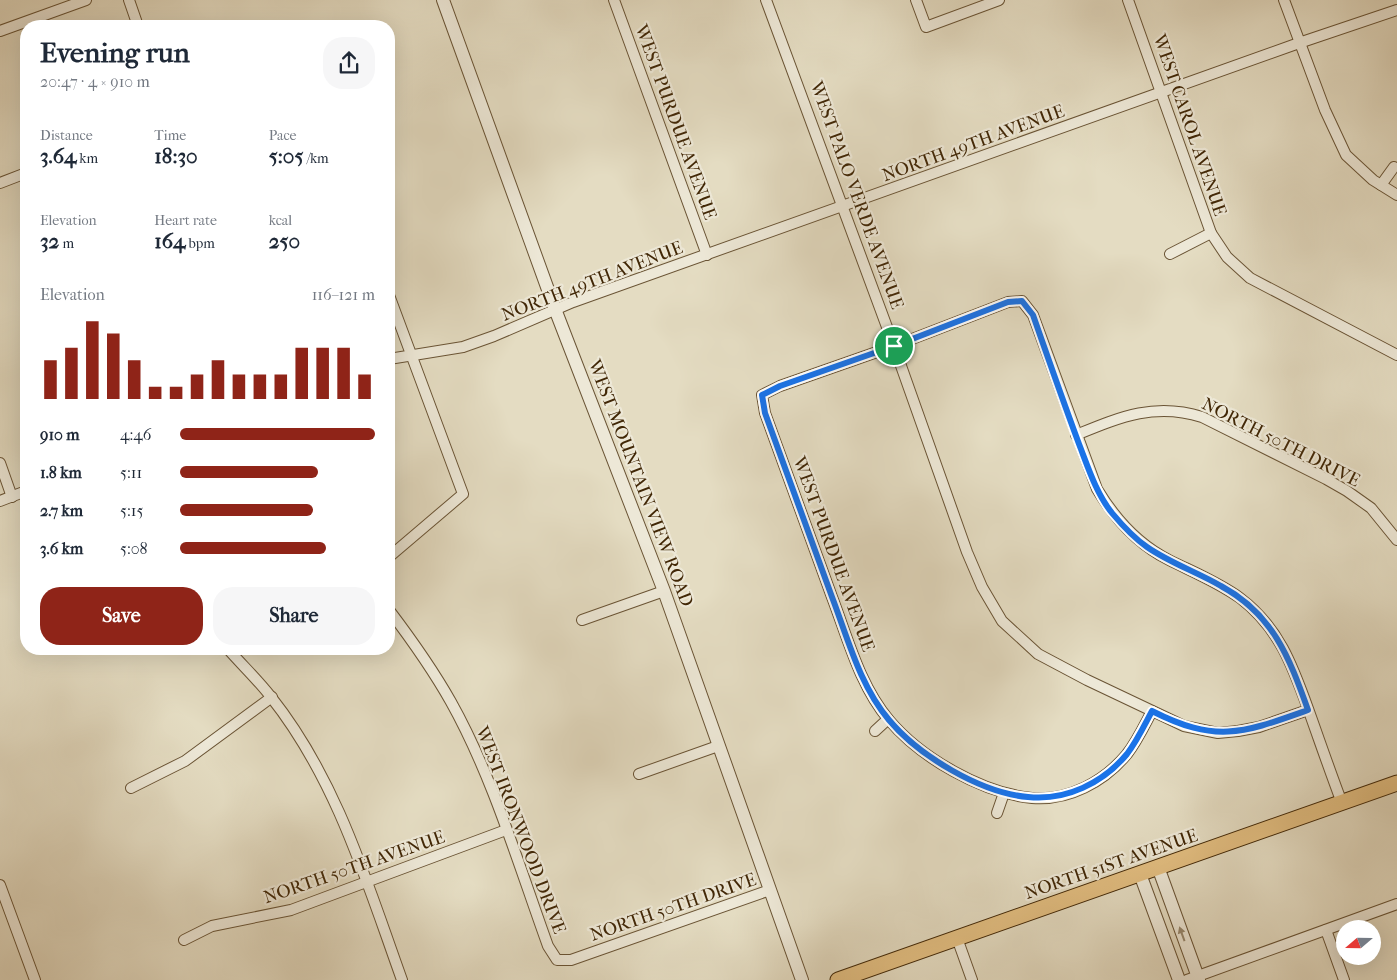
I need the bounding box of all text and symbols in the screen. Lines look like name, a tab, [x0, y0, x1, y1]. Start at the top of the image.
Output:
street label: WEST PURDUE AVENUE	[630, 21, 721, 223]
street label: WEST CAROL AVENUE	[1148, 31, 1231, 219]
text: Evening run	[40, 36, 190, 69]
button: share	[323, 37, 375, 89]
text: 20:47 · 4 × 910 m	[40, 72, 150, 91]
street label: WEST PALO VERDE AVENUE	[805, 77, 908, 312]
street label: NORTH 49TH AVENUE	[879, 101, 1067, 186]
text: Distance	[40, 127, 93, 144]
text: Time	[154, 127, 186, 144]
text: Pace	[269, 127, 297, 144]
text: 3.64	[40, 144, 76, 168]
text: 18:30	[154, 144, 198, 168]
text: 5:05	[269, 144, 303, 168]
text: km	[76, 150, 98, 167]
text: /km	[303, 150, 329, 167]
text: Elevation	[40, 212, 97, 229]
text: Heart rate	[154, 212, 217, 229]
text: kcal	[269, 212, 292, 229]
text: 32	[40, 229, 59, 253]
text: 164	[154, 229, 185, 253]
text: 250	[269, 229, 300, 253]
text: m	[59, 235, 74, 252]
text: bpm	[185, 235, 215, 252]
street label: NORTH 49TH AVENUE	[499, 237, 686, 326]
text: Elevation	[40, 285, 105, 304]
text: 116–121 m	[312, 285, 375, 304]
pin	[873, 325, 915, 367]
icon: arrive	[880, 332, 908, 360]
street label: WEST MOUNTAIN VIEW ROAD	[583, 356, 697, 610]
street label: NORTH 50TH DRIVE	[1198, 393, 1363, 491]
text: 910 m	[40, 425, 80, 444]
text: 4:46	[120, 425, 151, 444]
street label: WEST PURDUE AVENUE	[788, 453, 879, 655]
text: 1.8 km	[40, 463, 82, 482]
text: 5:11	[120, 463, 142, 482]
text: 2.7 km	[40, 501, 83, 520]
text: 5:15	[120, 501, 143, 520]
text: 3.6 km	[40, 539, 83, 558]
text: 5:08	[120, 539, 148, 558]
button: Save	[40, 587, 203, 645]
button: Share	[213, 587, 375, 645]
street label: WEST IRONWOOD DRIVE	[471, 723, 570, 937]
street label: NORTH 51ST AVENUE	[1022, 825, 1200, 904]
street label: NORTH 50TH AVENUE	[261, 827, 447, 908]
street label: NORTH 50TH DRIVE	[587, 869, 759, 946]
north arrow	[1336, 920, 1381, 965]
map controls	[1336, 920, 1381, 965]
one-way arrow	[1178, 926, 1186, 941]

